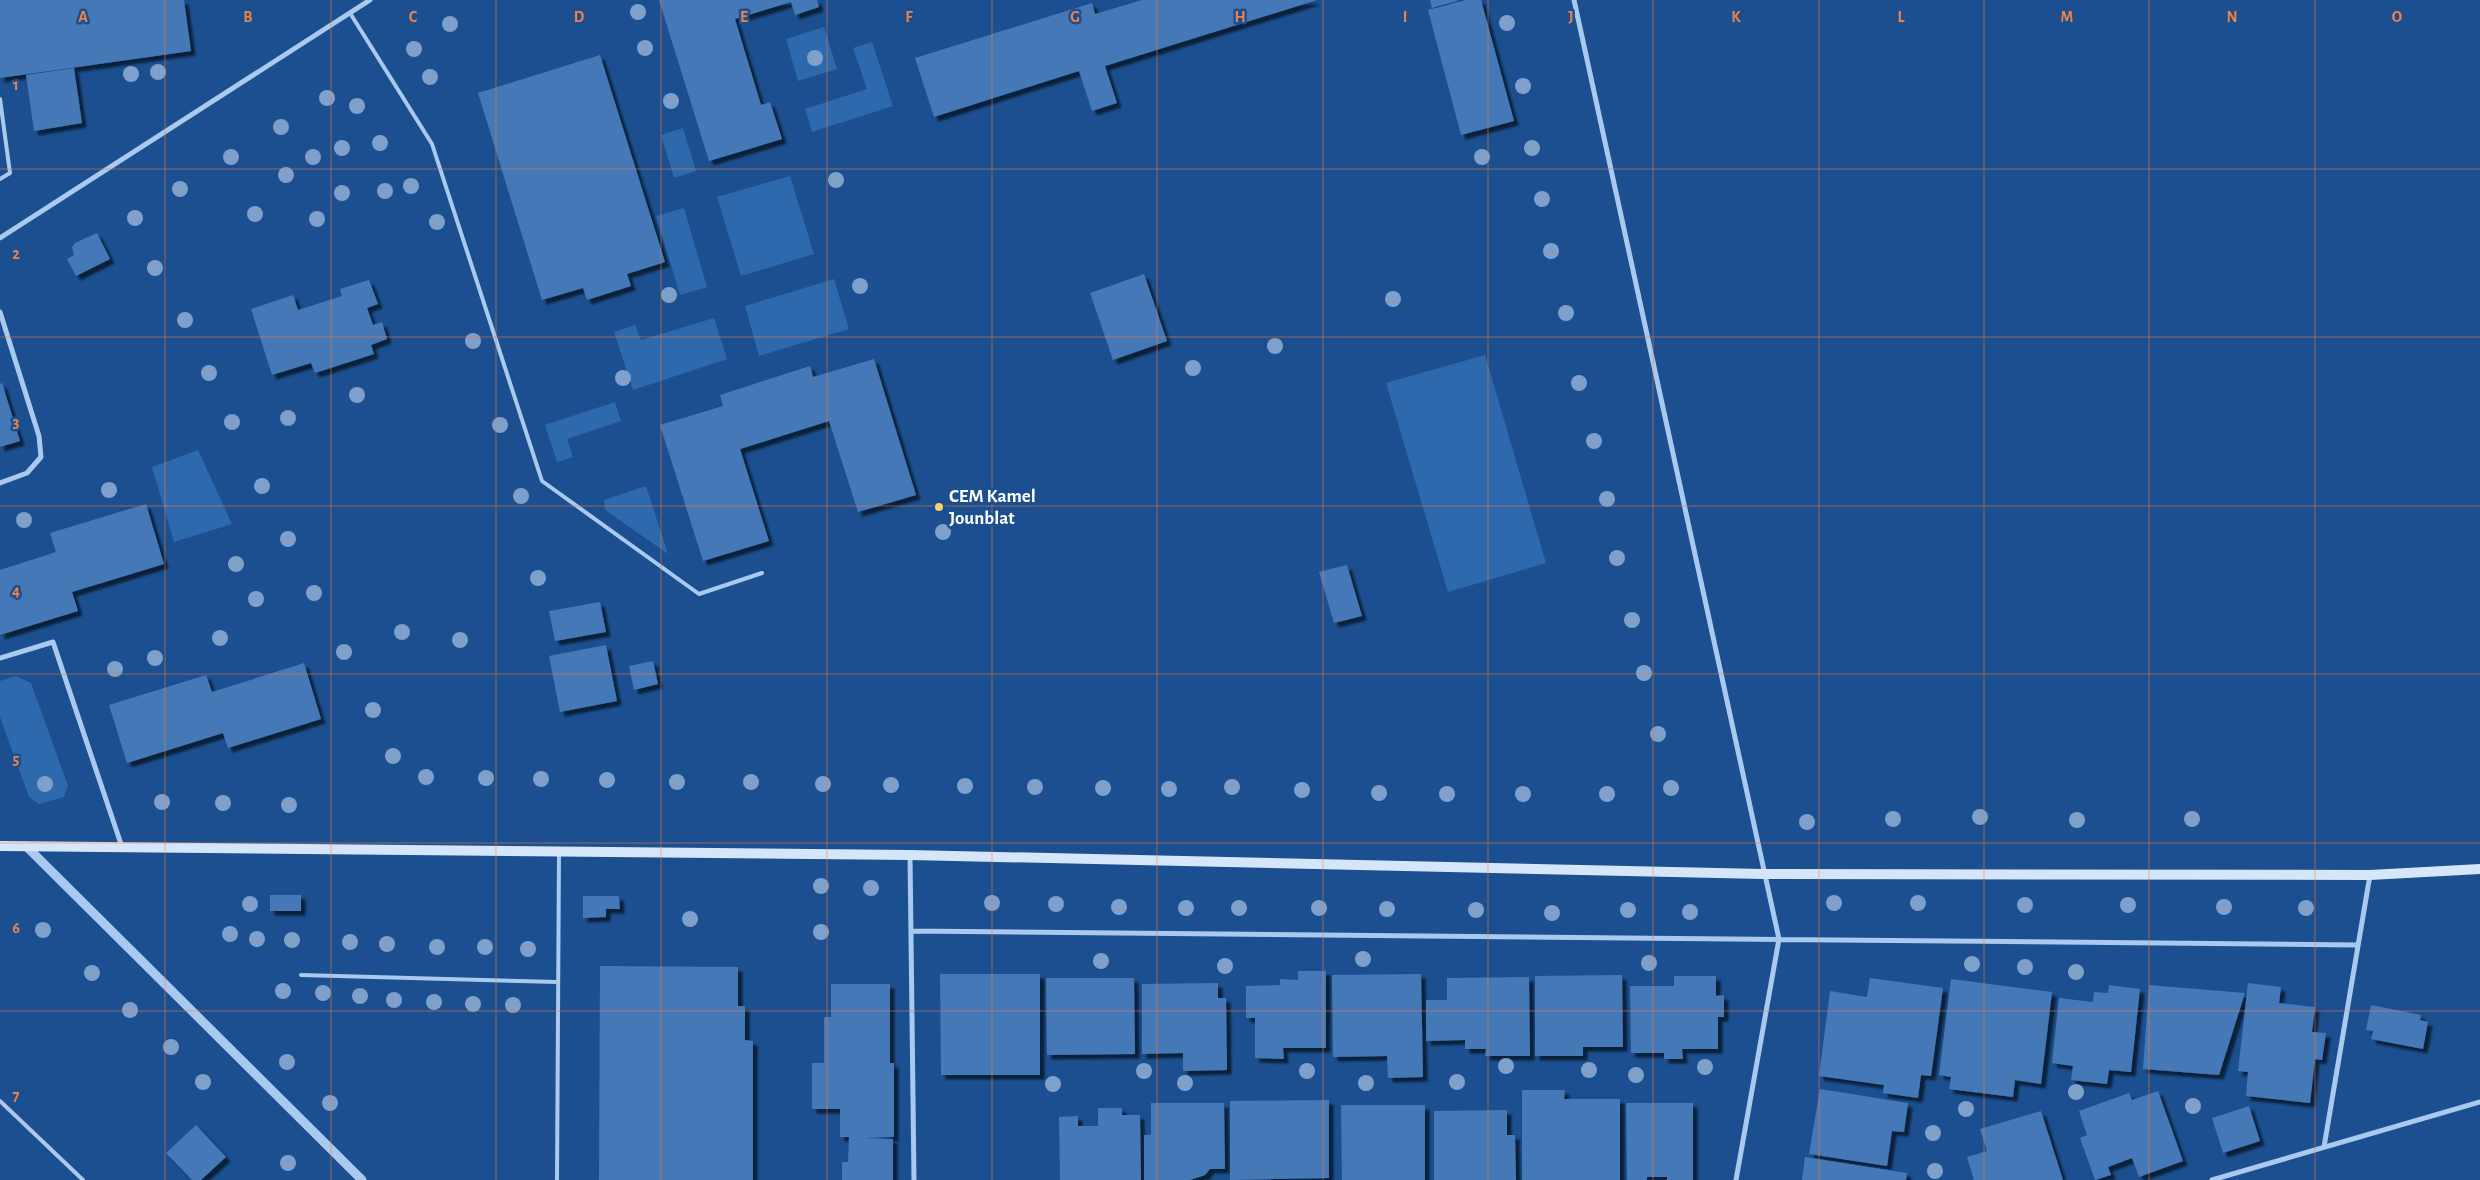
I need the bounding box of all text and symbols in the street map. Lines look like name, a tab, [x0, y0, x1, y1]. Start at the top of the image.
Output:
text: A	[78, 9, 88, 25]
text: B	[243, 9, 253, 25]
text: C	[409, 9, 418, 25]
text: D	[574, 9, 585, 25]
text: E	[740, 9, 748, 25]
text: F	[905, 9, 913, 25]
text: G	[1070, 9, 1080, 25]
text: H	[1234, 9, 1246, 25]
text: I	[1403, 9, 1407, 25]
text: J	[1568, 9, 1574, 25]
text: K	[1731, 9, 1741, 25]
text: L	[1898, 9, 1905, 25]
text: M	[2061, 9, 2073, 25]
text: N	[2226, 9, 2238, 25]
text: O	[2392, 9, 2402, 25]
text: 1	[13, 77, 19, 93]
text: 2	[12, 246, 20, 262]
text: 3	[13, 414, 20, 430]
place label: CEM Kamel Jounblat	[949, 487, 1036, 528]
marker: CEM Kamel Jounblat	[933, 501, 945, 513]
text: 4	[12, 583, 20, 599]
text: 5	[13, 751, 20, 767]
text: 6	[12, 920, 20, 936]
text: 7	[13, 1088, 20, 1104]

